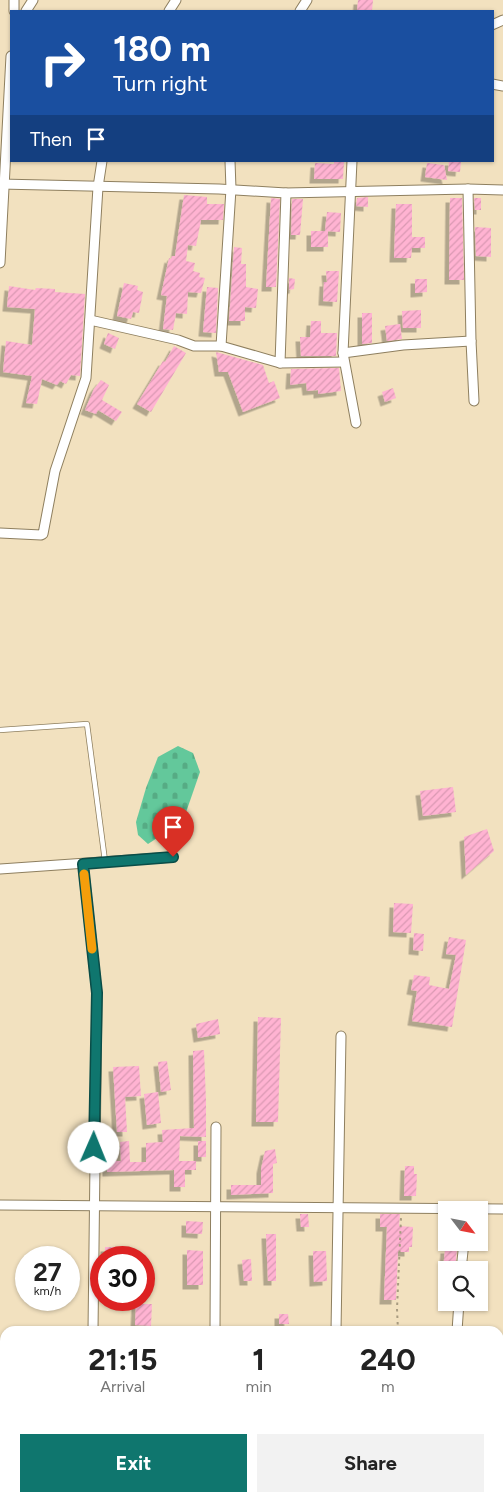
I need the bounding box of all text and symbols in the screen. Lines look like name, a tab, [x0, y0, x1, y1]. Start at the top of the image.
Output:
text: 180 m	[113, 28, 211, 70]
icon: right	[30, 30, 95, 95]
text: Turn right	[113, 70, 208, 97]
icon: arrive	[82, 125, 110, 153]
text: Then	[30, 128, 72, 151]
pin	[152, 806, 194, 857]
icon: arrive	[159, 813, 187, 841]
position arrow	[67, 1121, 119, 1173]
north arrow	[438, 1201, 488, 1251]
map controls	[438, 1201, 488, 1311]
speed limit sign: 30	[90, 1246, 155, 1311]
text: 27	[33, 1257, 62, 1287]
button: search	[438, 1261, 488, 1311]
text: km/h	[34, 1284, 61, 1298]
text: 21:15	[88, 1341, 157, 1378]
text: 1	[252, 1341, 265, 1378]
text: 240	[360, 1341, 416, 1378]
text: Arrival	[100, 1377, 145, 1396]
text: min	[246, 1377, 272, 1396]
text: m	[381, 1377, 395, 1396]
button: Exit	[20, 1434, 247, 1492]
button: Share	[257, 1434, 484, 1492]

